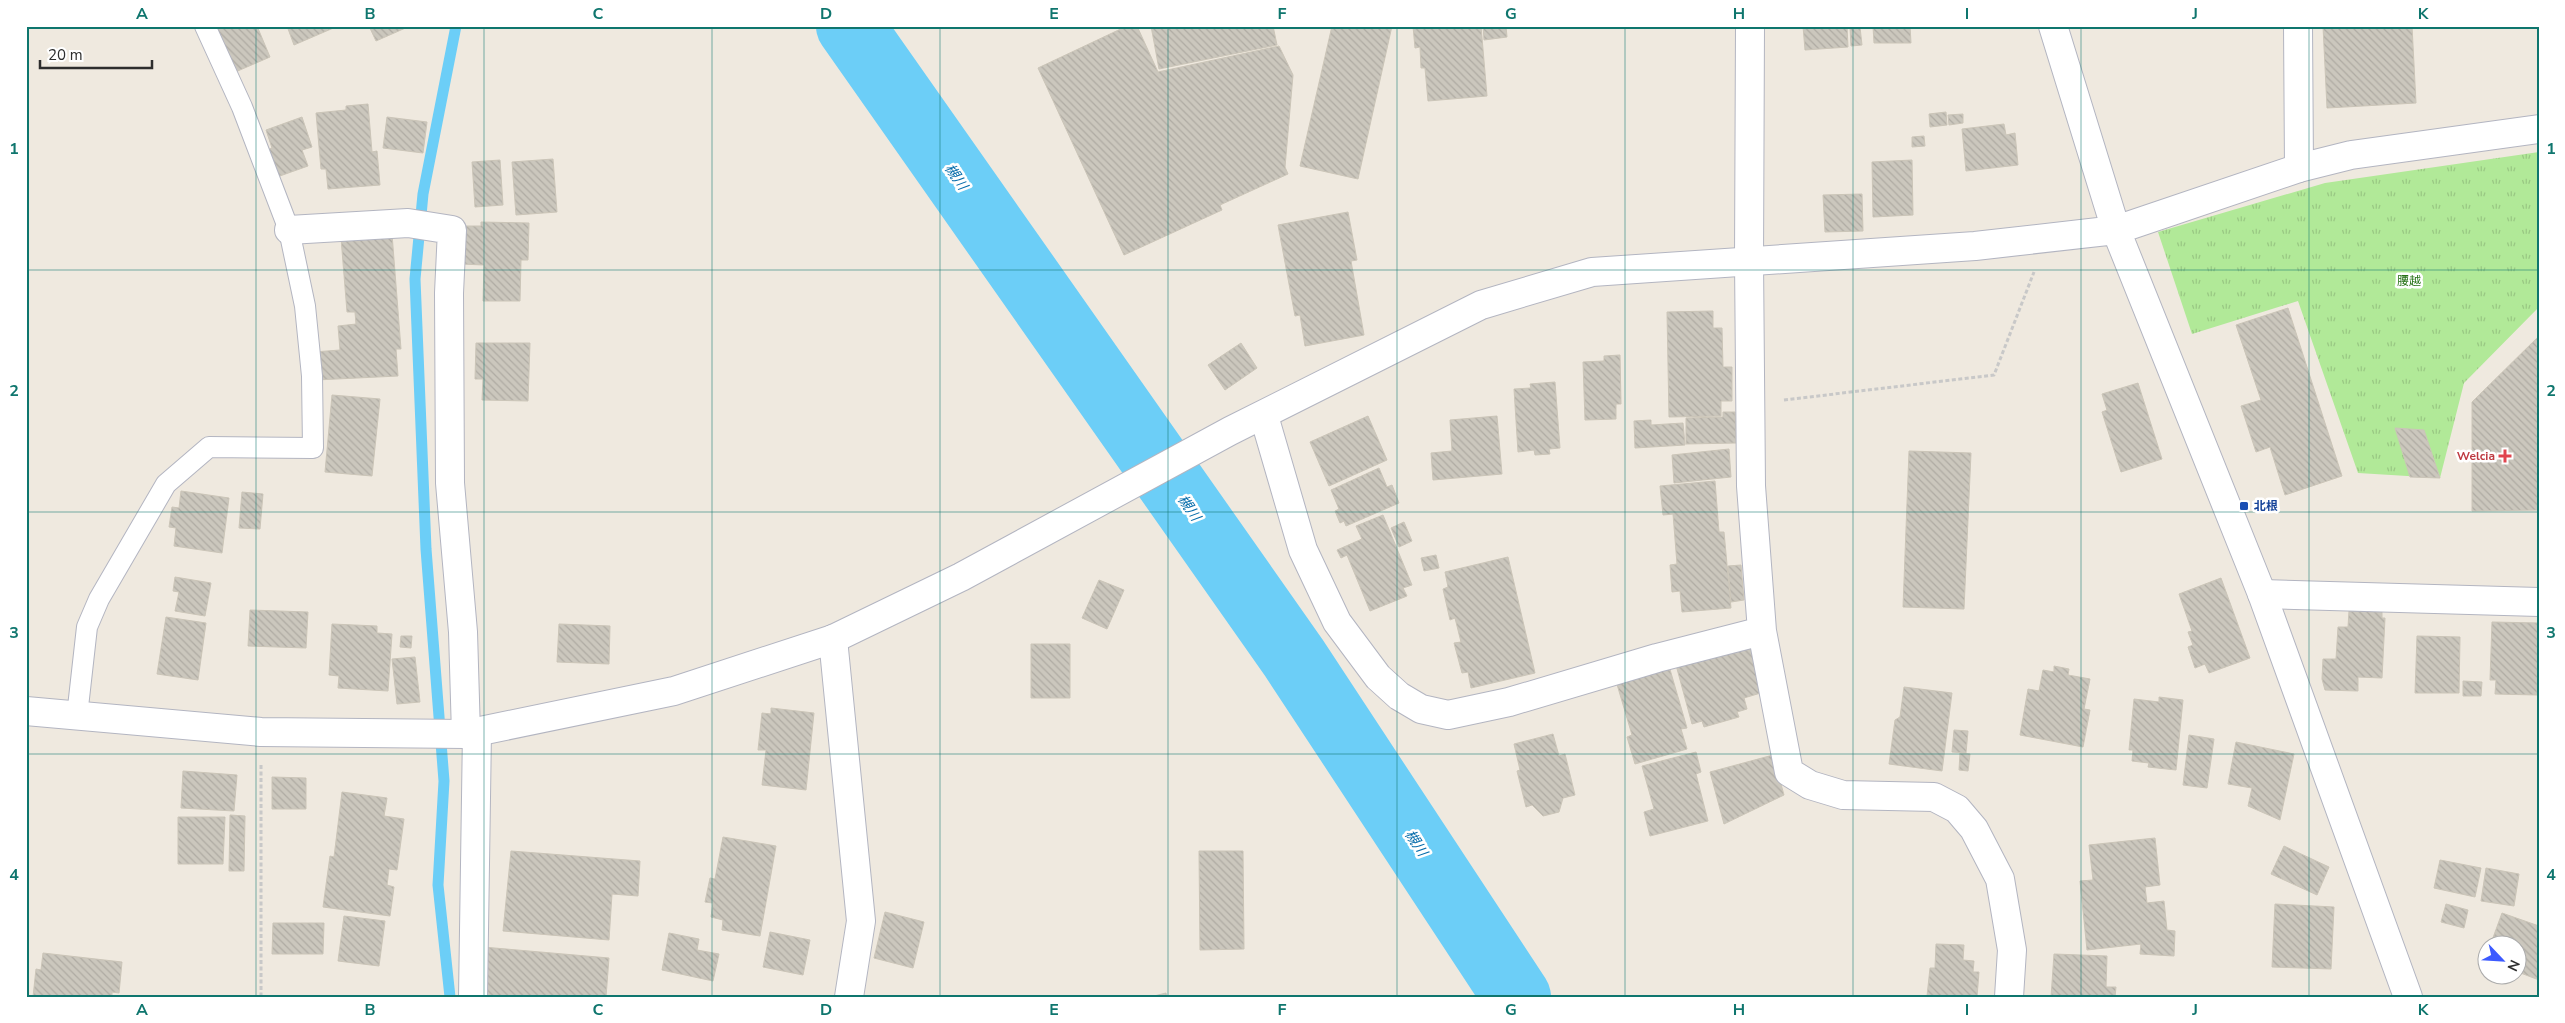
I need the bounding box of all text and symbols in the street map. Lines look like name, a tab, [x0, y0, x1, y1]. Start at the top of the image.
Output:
text: A	[136, 3, 148, 25]
text: B	[364, 3, 376, 25]
text: C	[593, 3, 604, 25]
text: D	[820, 3, 832, 25]
text: E	[1049, 3, 1059, 25]
text: F	[1278, 3, 1287, 25]
text: G	[1505, 3, 1517, 25]
text: H	[1733, 3, 1745, 25]
text: I	[1965, 3, 1969, 25]
text: J	[2191, 3, 2198, 25]
text: K	[2418, 3, 2430, 25]
scale bar	[40, 38, 152, 70]
text: 20 m	[48, 45, 83, 65]
text: 1	[9, 138, 19, 160]
text: 1	[2546, 138, 2556, 160]
water label: 槻川	[940, 160, 973, 196]
park label: 腰越	[2397, 273, 2421, 289]
text: 2	[9, 380, 19, 402]
text: 2	[2546, 380, 2556, 402]
place label: Welcia	[2457, 448, 2495, 464]
marker: Welcia	[2499, 450, 2511, 462]
water label: 槻川	[1173, 491, 1206, 527]
place label: 北根	[2254, 498, 2278, 514]
marker: 北根	[2238, 500, 2250, 512]
text: 3	[9, 622, 19, 644]
text: 3	[2546, 622, 2556, 644]
water label: 槻川	[1400, 826, 1433, 862]
text: 4	[9, 864, 19, 886]
text: 4	[2546, 864, 2556, 886]
north arrow	[2478, 936, 2528, 986]
text: N	[2503, 957, 2524, 974]
text: A	[136, 999, 148, 1021]
text: B	[364, 999, 376, 1021]
text: C	[593, 999, 604, 1021]
text: D	[820, 999, 832, 1021]
text: E	[1049, 999, 1059, 1021]
text: F	[1278, 999, 1287, 1021]
text: G	[1505, 999, 1517, 1021]
text: H	[1733, 999, 1745, 1021]
text: I	[1965, 999, 1969, 1021]
text: J	[2191, 999, 2198, 1021]
text: K	[2418, 999, 2430, 1021]

